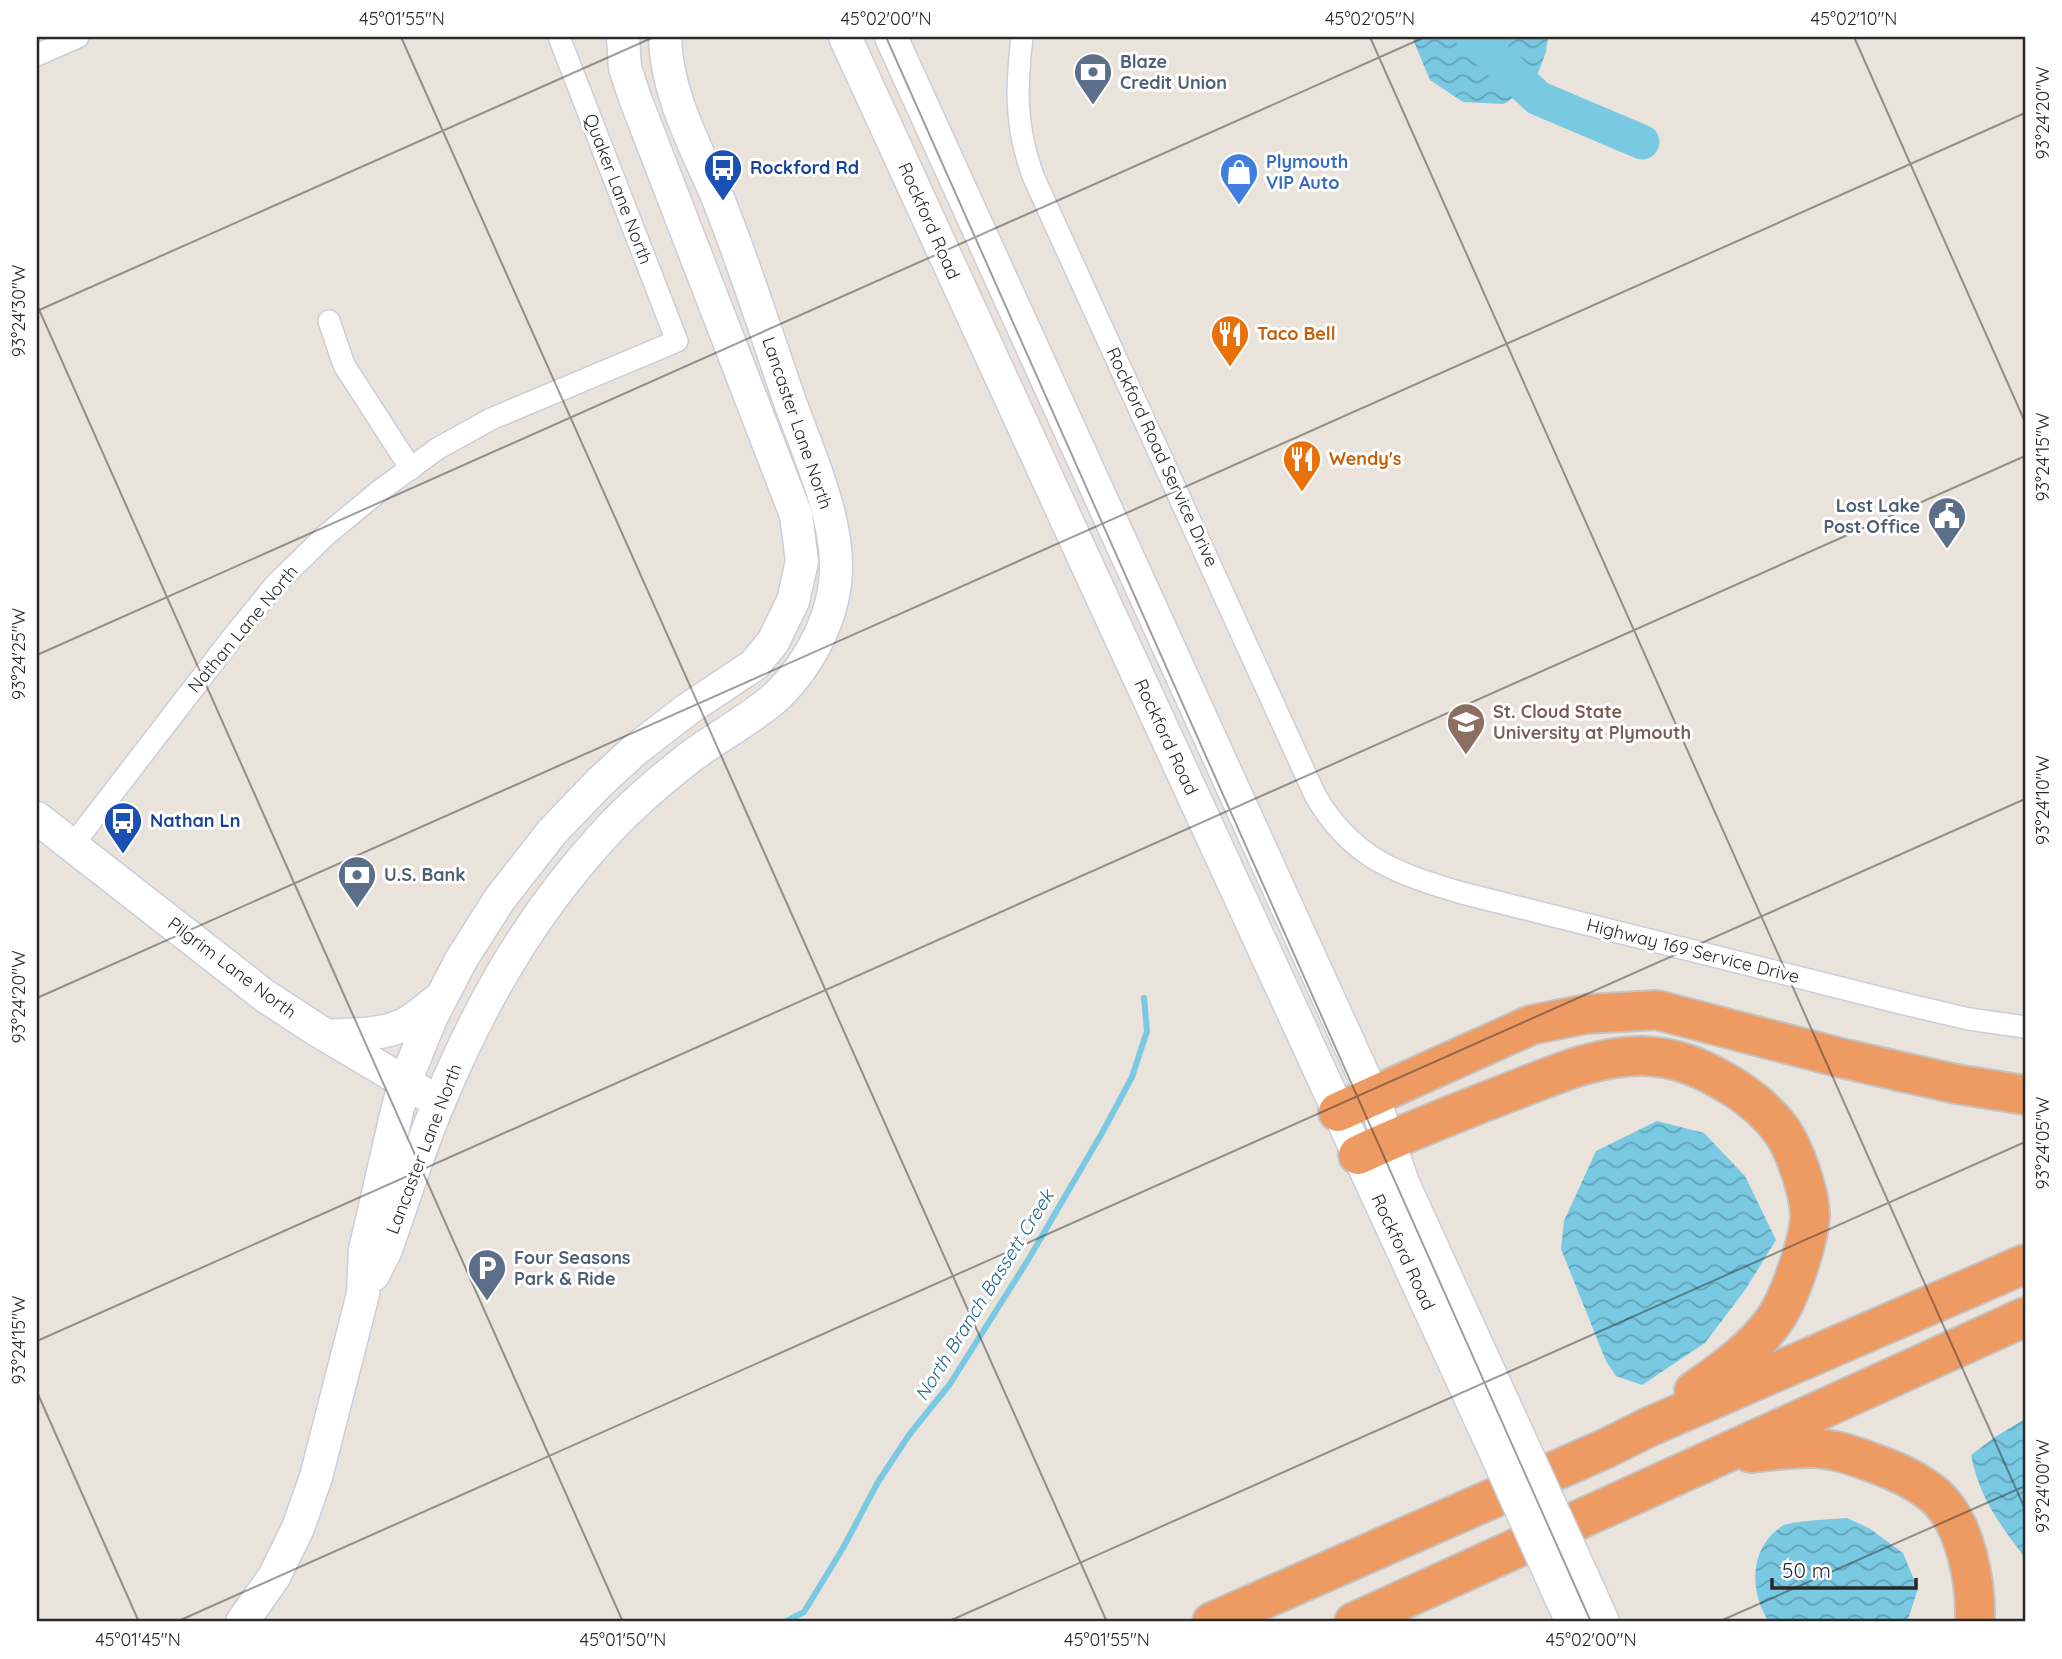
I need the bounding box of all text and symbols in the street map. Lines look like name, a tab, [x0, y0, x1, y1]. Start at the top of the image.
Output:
text: 45°01'55"N	[359, 7, 445, 30]
text: 45°02'00"N	[841, 7, 931, 30]
text: 45°02'05"N	[1325, 7, 1415, 30]
text: 45°02'10"N	[1811, 7, 1897, 30]
place label: Blaze Credit Union	[1120, 50, 1227, 94]
bank icon: Blaze Credit Union	[1072, 51, 1114, 106]
text: 93°24'20"W	[2031, 66, 2054, 160]
street label: Quaker Lane North	[579, 110, 658, 267]
bus stop icon: Rockford Rd	[702, 147, 744, 202]
place label: Plymouth VIP Auto	[1266, 150, 1348, 194]
shop icon: Plymouth VIP Auto	[1218, 151, 1260, 206]
place label: Rockford Rd	[750, 156, 859, 179]
street label: Rockford Road	[893, 159, 965, 283]
text: 93°24'30"W	[7, 265, 30, 357]
restaurant icon: Taco Bell	[1209, 313, 1251, 368]
place label: Taco Bell	[1257, 322, 1336, 345]
street label: Lancaster Lane North	[757, 334, 838, 512]
street label: Rockford Road Service Drive	[1101, 343, 1224, 570]
text: 93°24'15"W	[2031, 413, 2054, 501]
restaurant icon: Wendy's	[1281, 438, 1323, 493]
place label: Wendy's	[1329, 447, 1402, 470]
place label: Lost Lake Post Office	[1823, 494, 1920, 538]
public building icon: Lost Lake Post Office	[1926, 495, 1968, 550]
street label: Nathan Lane North	[182, 560, 303, 697]
text: 93°24'25"W	[7, 608, 30, 700]
street label: Rockford Road	[1130, 675, 1203, 799]
place label: St. Cloud State University at Plymouth	[1493, 700, 1691, 744]
school or university icon: St. Cloud State University at Plymouth	[1445, 701, 1487, 756]
text: 93°24'10"W	[2031, 755, 2054, 845]
bus stop icon: Nathan Ln	[102, 800, 144, 855]
place label: Nathan Ln	[150, 809, 240, 832]
bank icon: U.S. Bank	[336, 854, 378, 909]
place label: U.S. Bank	[384, 863, 466, 886]
street label: Pilgrim Lane North	[163, 912, 301, 1023]
street label: Highway 169 Service Drive	[1584, 913, 1802, 988]
text: 93°24'20"W	[7, 950, 30, 1044]
street label: Lancaster Lane North	[380, 1060, 467, 1237]
text: 93°24'05"W	[2031, 1097, 2054, 1189]
water label: North Branch Bassett Creek	[909, 1184, 1060, 1405]
street label: Rockford Road	[1367, 1190, 1440, 1314]
place label: Four Seasons Park & Ride	[514, 1246, 631, 1290]
parking icon: Four Seasons Park & Ride	[466, 1247, 508, 1302]
text: 93°24'15"W	[7, 1296, 30, 1384]
text: 93°24'00"W	[2031, 1439, 2054, 1533]
scale bar	[1772, 1547, 1915, 1591]
text: 50 m	[1782, 1557, 1831, 1583]
text: 45°01'45"N	[95, 1628, 181, 1651]
text: 45°01'50"N	[580, 1628, 666, 1651]
text: 45°01'55"N	[1064, 1628, 1150, 1651]
text: 45°02'00"N	[1546, 1628, 1636, 1651]

